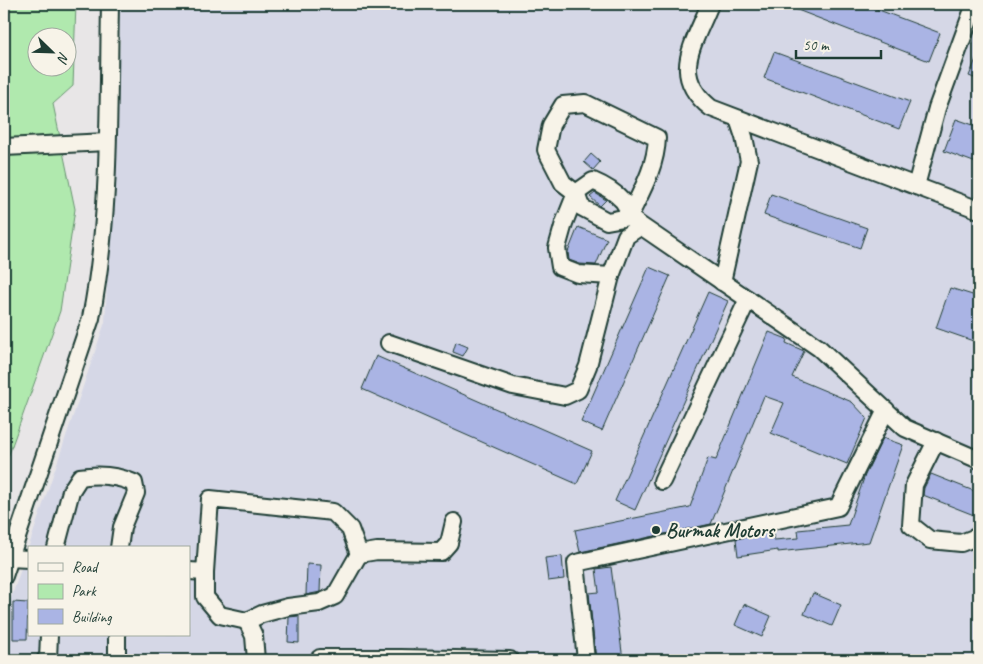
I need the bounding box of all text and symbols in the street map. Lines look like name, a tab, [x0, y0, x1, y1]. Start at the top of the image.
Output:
north arrow	[28, 28, 78, 78]
scale bar	[796, 28, 880, 60]
text: 50 m	[803, 36, 830, 55]
text: N	[53, 50, 73, 66]
place label: Burmak Motors	[666, 518, 776, 543]
marker: Burmak Motors	[650, 524, 662, 536]
legend	[28, 546, 190, 636]
text: Road	[72, 558, 99, 577]
text: Park	[72, 582, 97, 601]
text: Building	[72, 608, 112, 627]

